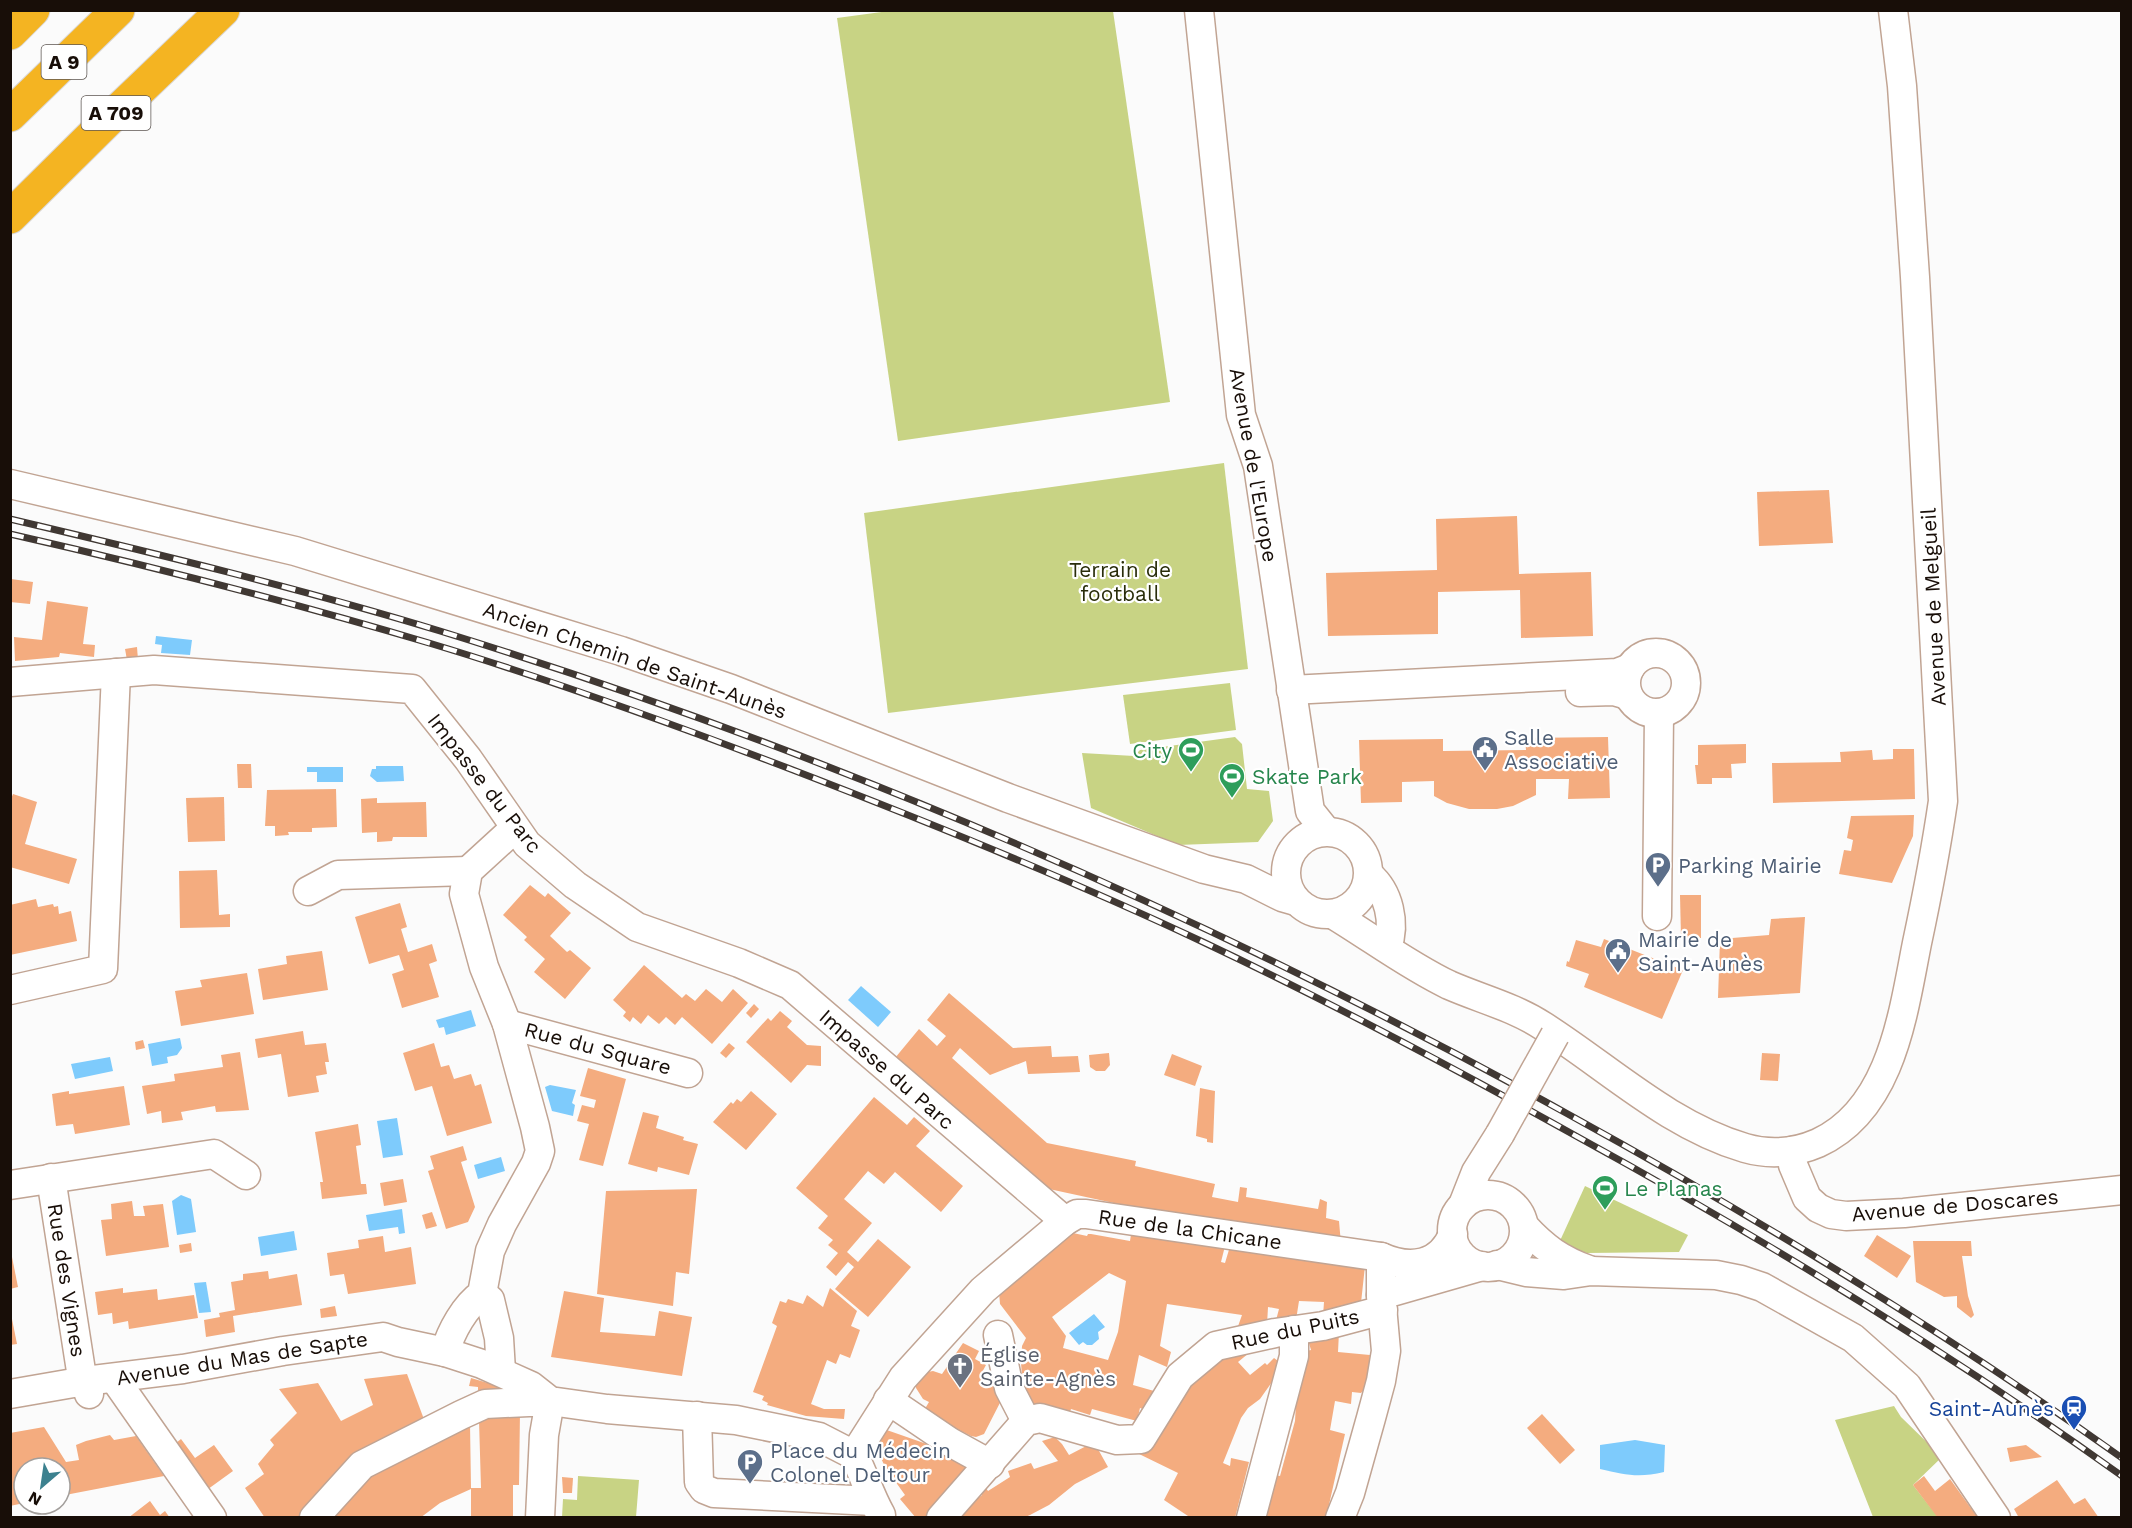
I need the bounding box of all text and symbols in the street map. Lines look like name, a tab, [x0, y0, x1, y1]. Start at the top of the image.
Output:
road number: A 9	[42, 45, 86, 79]
road number: A 709	[82, 96, 150, 130]
street label: Avenue de l'Europe	[1225, 366, 1283, 564]
street label: Avenue de Melgueil	[1915, 507, 1951, 707]
park label: Terrain de football	[1069, 557, 1171, 606]
street label: Ancien Chemin de Saint-Aunès	[480, 596, 790, 724]
street label: Impasse du Parc	[423, 708, 547, 858]
place label: Salle Associative	[1504, 725, 1619, 774]
public building icon: Salle Associative	[1470, 734, 1500, 772]
sports icon: City	[1176, 735, 1206, 773]
place label: City	[1132, 738, 1172, 763]
sports icon: Skate Park	[1217, 761, 1247, 799]
place label: Skate Park	[1252, 764, 1362, 789]
parking icon: Parking Mairie	[1643, 850, 1673, 888]
place label: Parking Mairie	[1678, 853, 1822, 878]
place label: Mairie de Saint-Aunès	[1638, 927, 1763, 976]
public building icon: Mairie de Saint-Aunès	[1603, 936, 1633, 974]
street label: Impasse du Parc	[814, 1004, 960, 1134]
street label: Rue du Square	[522, 1016, 674, 1080]
sports icon: Le Planas	[1590, 1173, 1620, 1211]
place label: Le Planas	[1624, 1176, 1723, 1201]
street label: Avenue de Doscares	[1850, 1183, 2060, 1227]
street label: Rue des Vignes	[43, 1201, 91, 1359]
street label: Rue de la Chicane	[1097, 1204, 1283, 1254]
street label: Rue du Puits	[1229, 1303, 1361, 1355]
street label: Avenue du Mas de Sapte	[115, 1326, 369, 1390]
place label: Église Sainte-Agnès	[980, 1342, 1116, 1391]
church icon: Église Sainte-Agnès	[945, 1351, 975, 1389]
station icon: Saint-Aunès	[2059, 1393, 2089, 1431]
place label: Saint-Aunès	[1929, 1396, 2054, 1421]
place label: Place du Médecin Colonel Deltour	[770, 1438, 951, 1487]
parking icon: Place du Médecin Colonel Deltour	[735, 1447, 765, 1485]
north arrow	[12, 1456, 72, 1516]
text: N	[25, 1487, 45, 1510]

